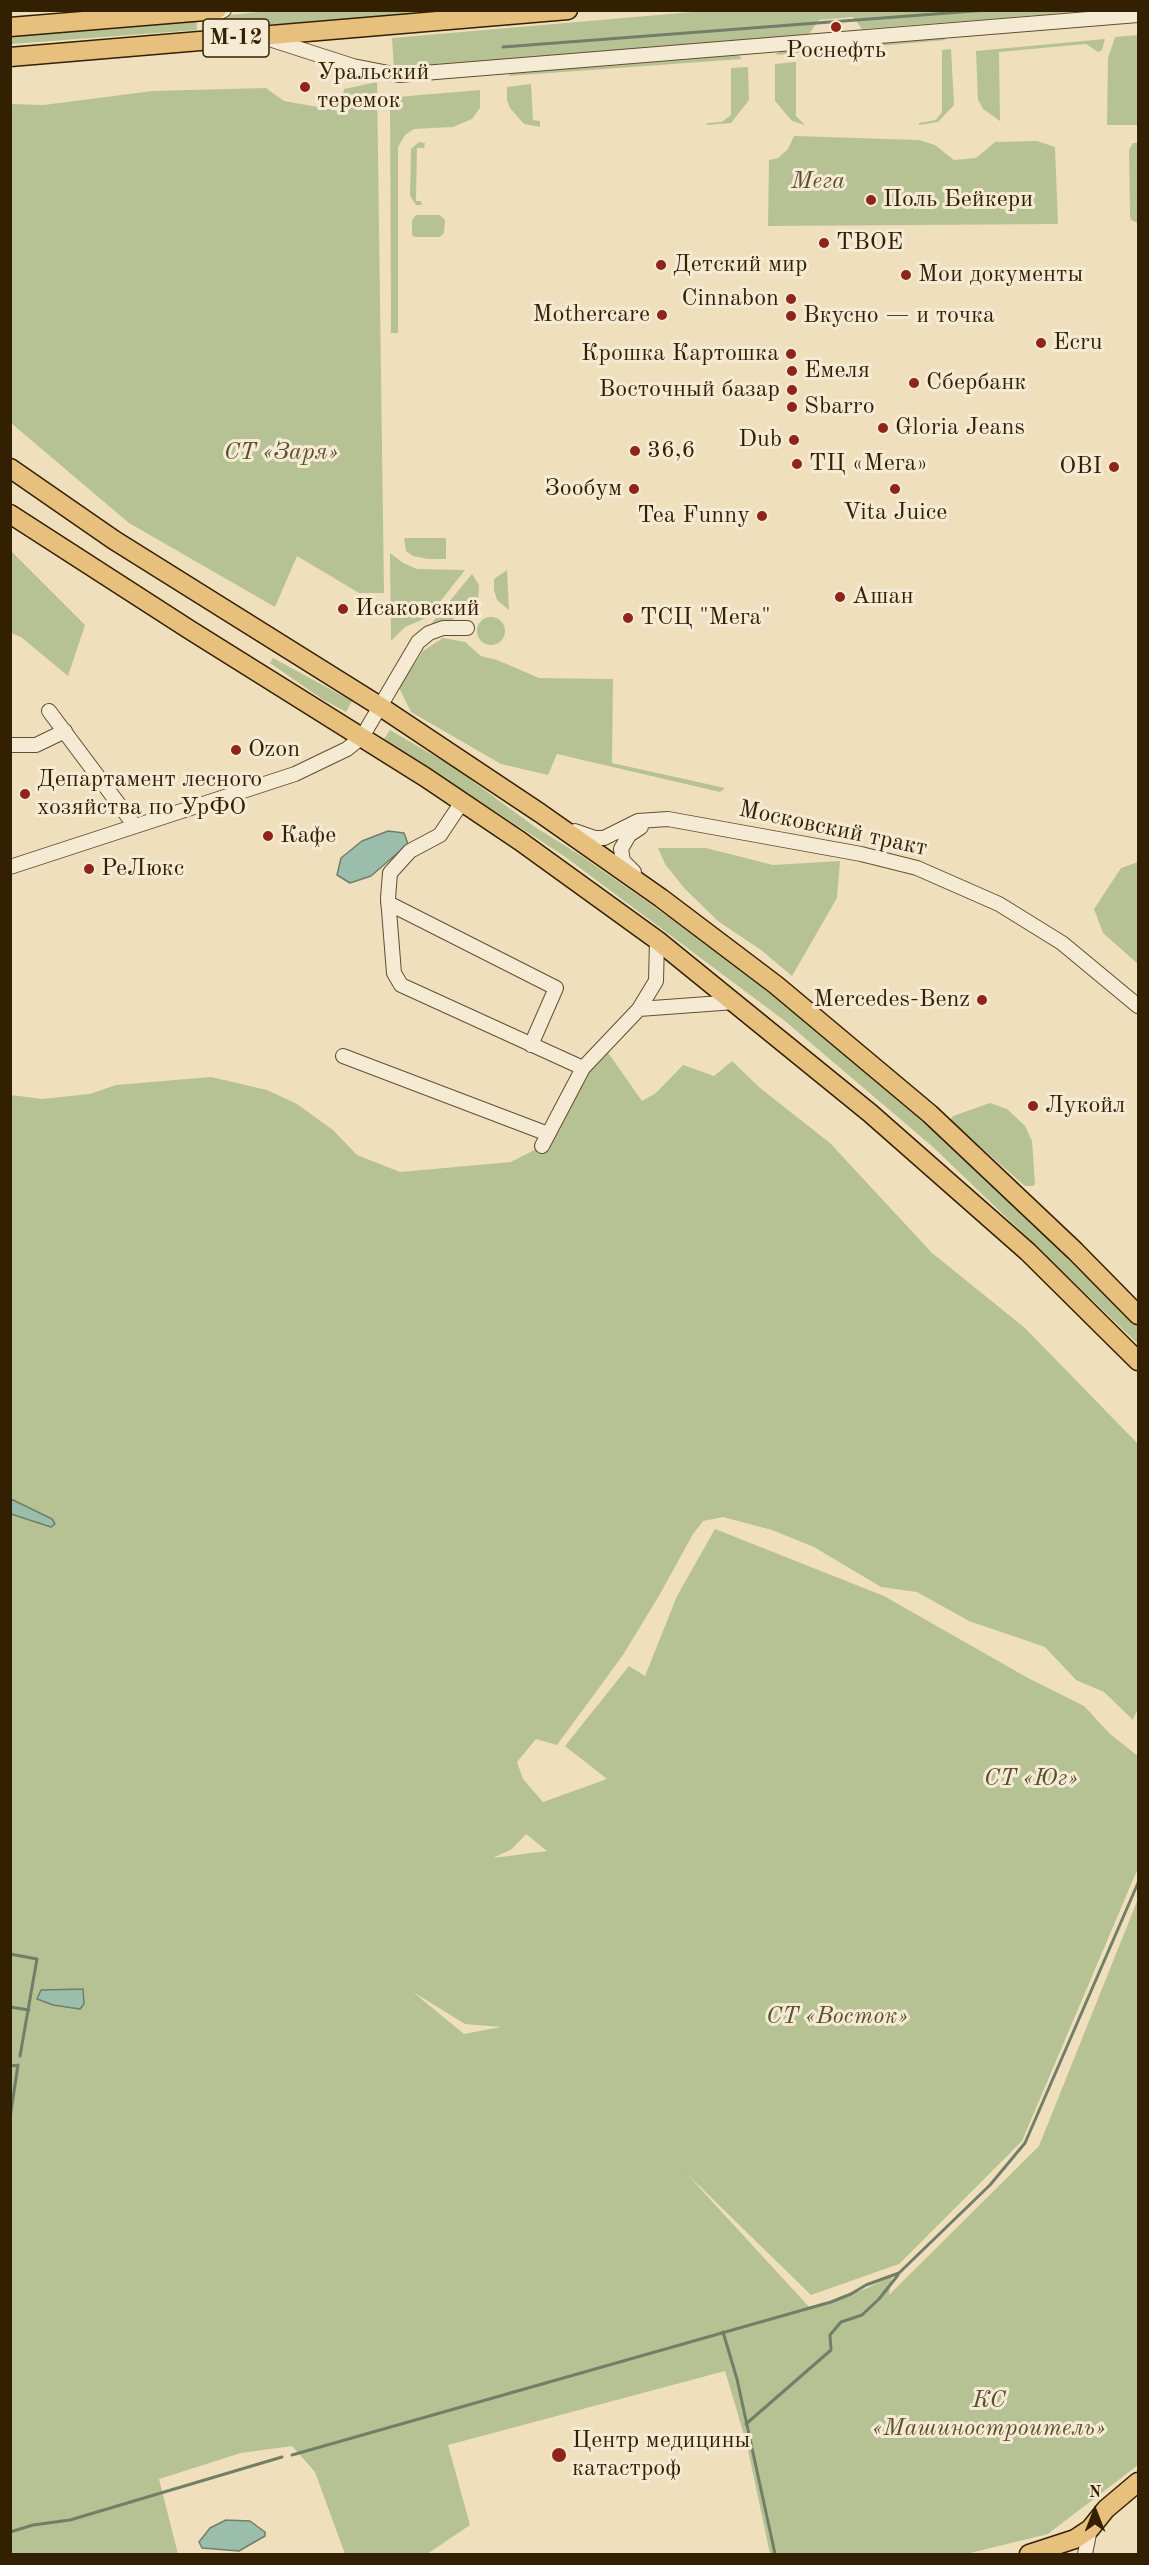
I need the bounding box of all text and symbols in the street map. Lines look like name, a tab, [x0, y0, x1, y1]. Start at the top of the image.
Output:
road number: М-12	[203, 19, 269, 57]
marker: Роснефть	[829, 20, 843, 34]
place label: Роснефть	[786, 37, 886, 65]
place label: Уральский теремок	[317, 59, 429, 115]
marker: Уральский теремок	[298, 80, 312, 94]
park label: Мега	[791, 168, 845, 196]
place label: Поль Бейкери	[883, 186, 1033, 214]
marker: Поль Бейкери	[864, 193, 878, 207]
place label: ТВОЕ	[836, 229, 903, 257]
marker: ТВОЕ	[817, 236, 831, 250]
place label: Детский мир	[673, 251, 807, 279]
marker: Детский мир	[654, 258, 668, 272]
place label: Мои документы	[918, 261, 1083, 289]
marker: Мои документы	[899, 268, 913, 282]
place label: Cinnabon	[682, 285, 779, 313]
marker: Cinnabon	[784, 292, 798, 306]
place label: Mothercare	[532, 301, 650, 329]
place label: Вкусно — и точка	[803, 302, 995, 330]
marker: Mothercare	[655, 308, 669, 322]
marker: Вкусно — и точка	[784, 309, 798, 323]
place label: Ecru	[1053, 329, 1103, 357]
marker: Ecru	[1034, 336, 1048, 350]
place label: Крошка Картошка	[581, 340, 779, 368]
marker: Крошка Картошка	[784, 347, 798, 361]
place label: Емеля	[804, 357, 870, 385]
marker: Емеля	[785, 364, 799, 378]
place label: Сбербанк	[926, 369, 1026, 397]
place label: Восточный базар	[599, 376, 780, 404]
marker: Сбербанк	[907, 376, 921, 390]
marker: Восточный базар	[785, 383, 799, 397]
place label: Sbarro	[804, 393, 875, 421]
marker: Sbarro	[785, 400, 799, 414]
place label: Gloria Jeans	[895, 414, 1025, 442]
marker: Gloria Jeans	[876, 421, 890, 435]
place label: Dub	[738, 426, 782, 454]
marker: Dub	[787, 433, 801, 447]
place label: 36,6	[647, 437, 695, 465]
park label: СТ «Заря»	[224, 439, 338, 467]
marker: 36,6	[628, 444, 642, 458]
place label: ТЦ «Мега»	[809, 450, 928, 478]
place label: OBI	[1059, 453, 1102, 481]
marker: ТЦ «Мега»	[790, 457, 804, 471]
marker: OBI	[1107, 460, 1121, 474]
place label: Зообум	[545, 475, 622, 503]
marker: Зообум	[627, 482, 641, 496]
marker: Vita Juice	[888, 482, 902, 496]
place label: Vita Juice	[843, 499, 947, 527]
place label: Tea Funny	[637, 502, 750, 530]
marker: Tea Funny	[755, 509, 769, 523]
place label: Ашан	[852, 583, 914, 611]
marker: Ашан	[833, 590, 847, 604]
place label: Исаковский	[355, 595, 480, 623]
marker: Исаковский	[336, 602, 350, 616]
place label: ТСЦ "Мега"	[640, 604, 771, 632]
marker: ТСЦ "Мега"	[621, 611, 635, 625]
place label: Ozon	[248, 736, 300, 764]
marker: Ozon	[229, 743, 243, 757]
place label: Департамент лесного хозяйства по УрФО	[37, 766, 262, 822]
marker: Департамент лесного хозяйства по УрФО	[18, 787, 32, 801]
street label: Московский тракт	[736, 795, 930, 863]
place label: Кафе	[280, 822, 336, 850]
marker: Кафе	[261, 829, 275, 843]
place label: РеЛюкс	[101, 855, 184, 883]
marker: РеЛюкс	[82, 862, 96, 876]
place label: Mercedes-Benz	[814, 986, 970, 1014]
marker: Mercedes-Benz	[975, 993, 989, 1007]
place label: Лукойл	[1045, 1092, 1125, 1120]
marker: Лукойл	[1026, 1099, 1040, 1113]
park label: СТ «Юг»	[984, 1765, 1078, 1793]
park label: СТ «Восток»	[766, 2003, 908, 2031]
park label: КС «Машиностроитель»	[872, 2387, 1106, 2443]
place label: Центр медицины катастроф	[572, 2427, 750, 2483]
marker: Центр медицины катастроф	[550, 2446, 568, 2464]
north arrow	[1065, 2481, 1125, 2541]
text: N	[1089, 2485, 1101, 2501]

